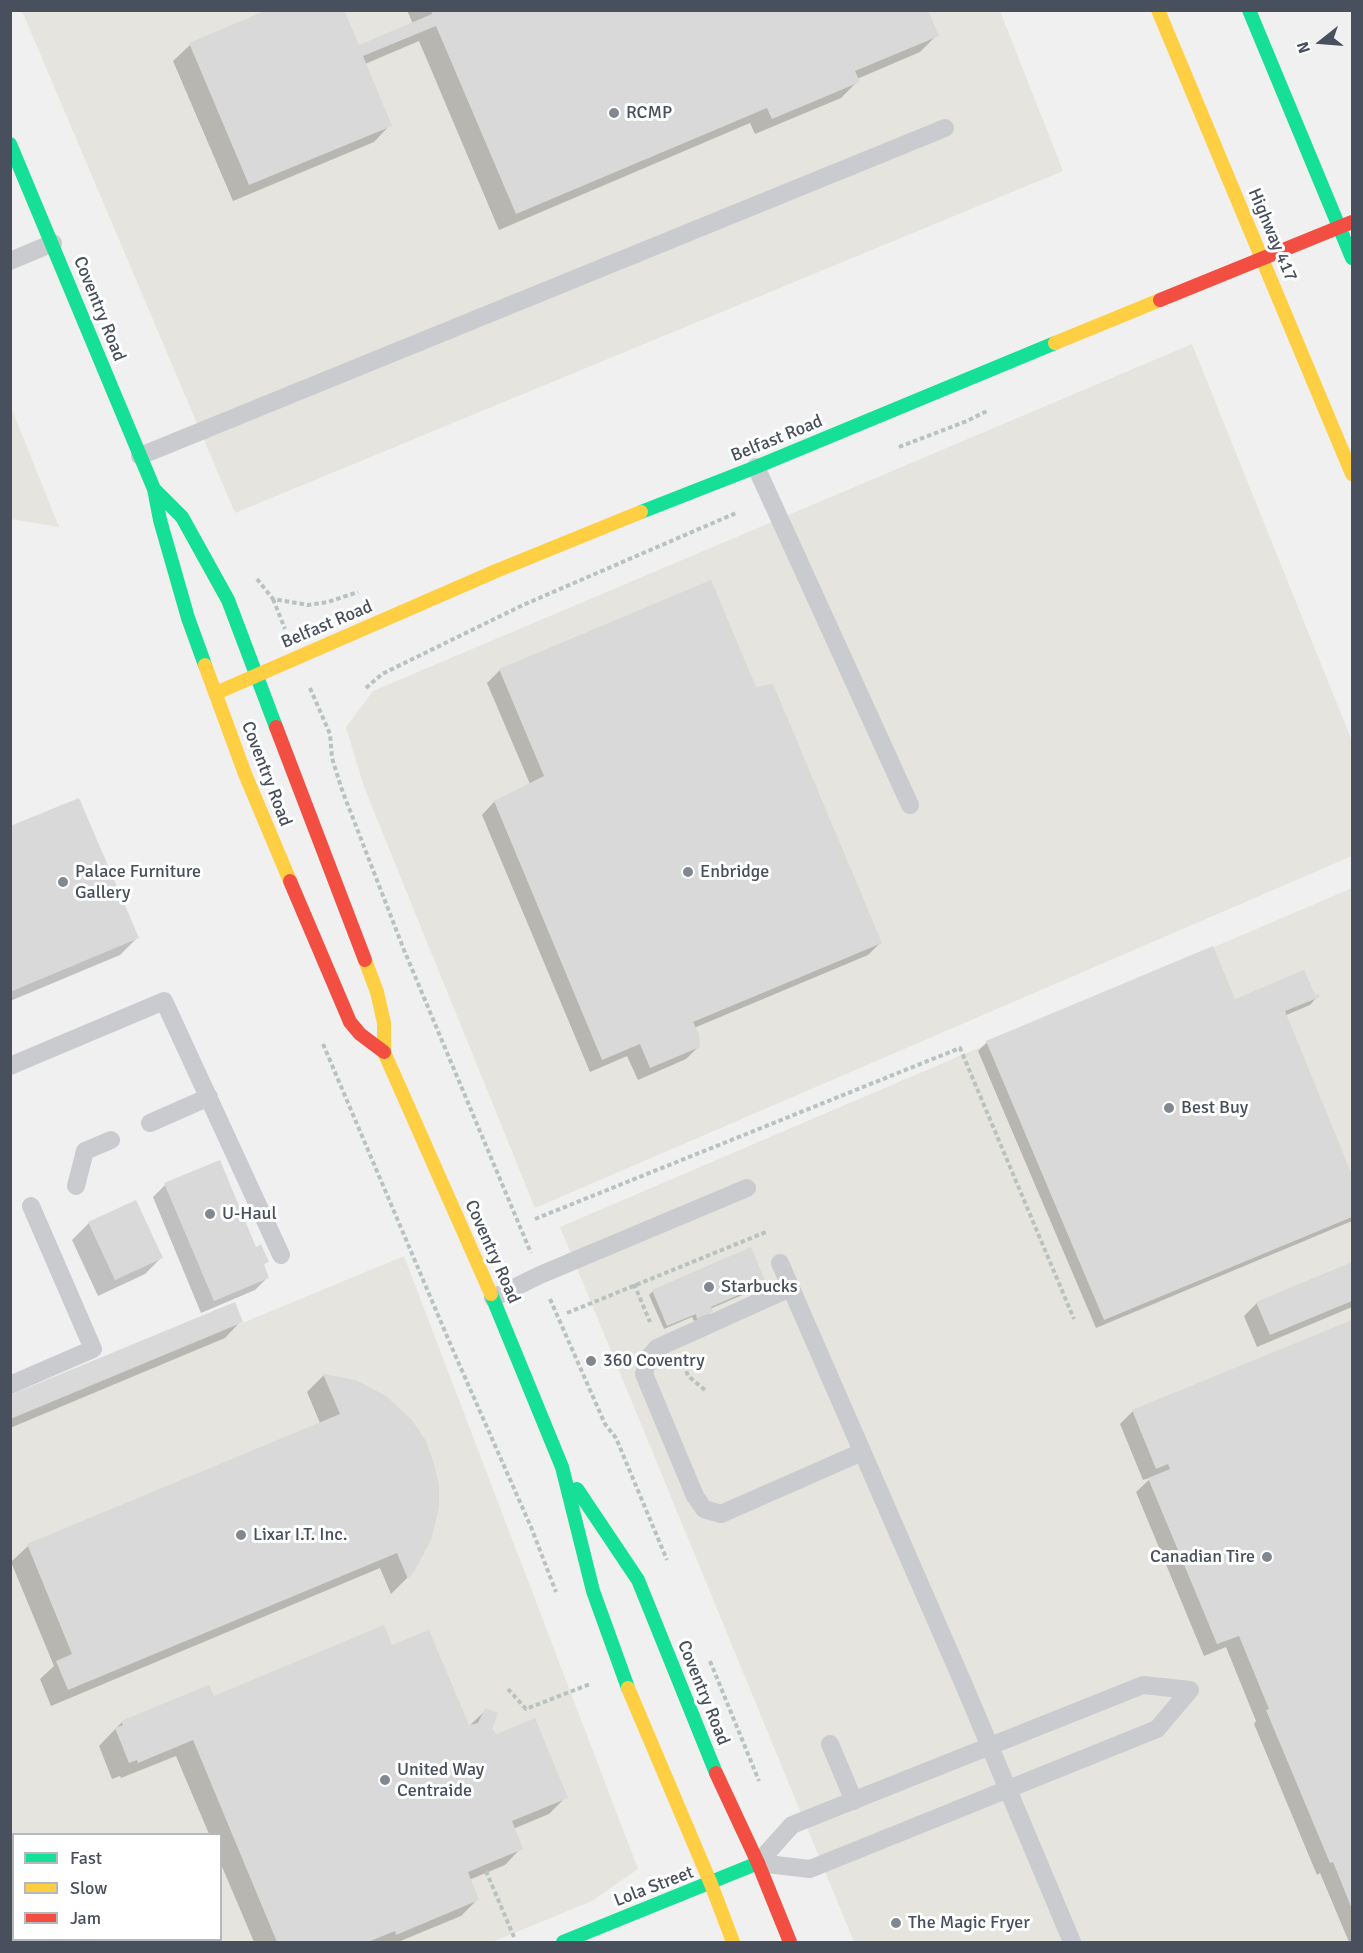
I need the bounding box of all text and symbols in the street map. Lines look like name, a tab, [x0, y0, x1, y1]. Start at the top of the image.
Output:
north arrow	[1291, 12, 1351, 72]
text: N	[1293, 39, 1315, 56]
place label: RCMP	[626, 102, 672, 124]
marker: RCMP	[607, 106, 621, 120]
street label: Highway 417	[1243, 185, 1301, 285]
street label: Coventry Road	[68, 254, 130, 364]
street label: Belfast Road	[728, 411, 826, 467]
street label: Belfast Road	[278, 596, 376, 654]
street label: Coventry Road	[236, 718, 296, 830]
place label: Palace Furniture Gallery	[75, 861, 201, 904]
place label: Enbridge	[700, 861, 769, 883]
marker: Enbridge	[681, 865, 695, 879]
marker: Palace Furniture Gallery	[56, 875, 70, 889]
place label: Best Buy	[1181, 1097, 1248, 1119]
marker: Best Buy	[1162, 1101, 1176, 1115]
street label: Coventry Road	[460, 1197, 524, 1307]
place label: U-Haul	[222, 1203, 277, 1225]
marker: U-Haul	[203, 1207, 217, 1221]
place label: Starbucks	[721, 1276, 798, 1298]
marker: Starbucks	[702, 1280, 716, 1294]
place label: 360 Coventry	[603, 1350, 705, 1372]
marker: 360 Coventry	[584, 1354, 598, 1368]
place label: Lixar I.T. Inc.	[253, 1524, 348, 1546]
marker: Lixar I.T. Inc.	[234, 1528, 248, 1542]
place label: Canadian Tire	[1150, 1546, 1255, 1568]
marker: Canadian Tire	[1260, 1550, 1274, 1564]
street label: Coventry Road	[672, 1638, 734, 1748]
place label: United Way Centraide	[397, 1759, 484, 1802]
marker: United Way Centraide	[378, 1773, 392, 1787]
legend	[12, 1833, 222, 1941]
text: Fast	[70, 1847, 102, 1869]
street label: Lola Street	[611, 1862, 697, 1912]
text: Slow	[70, 1877, 107, 1899]
text: Jam	[70, 1907, 101, 1929]
place label: The Magic Fryer	[908, 1912, 1030, 1934]
marker: The Magic Fryer	[889, 1916, 903, 1930]

